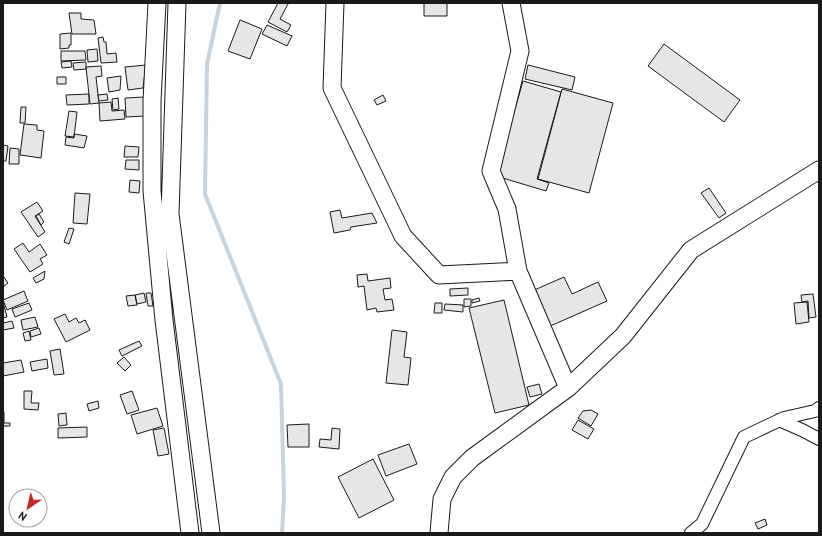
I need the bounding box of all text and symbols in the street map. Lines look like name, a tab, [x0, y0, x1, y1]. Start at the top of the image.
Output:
north arrow	[8, 488, 48, 528]
text: N	[15, 508, 29, 524]

